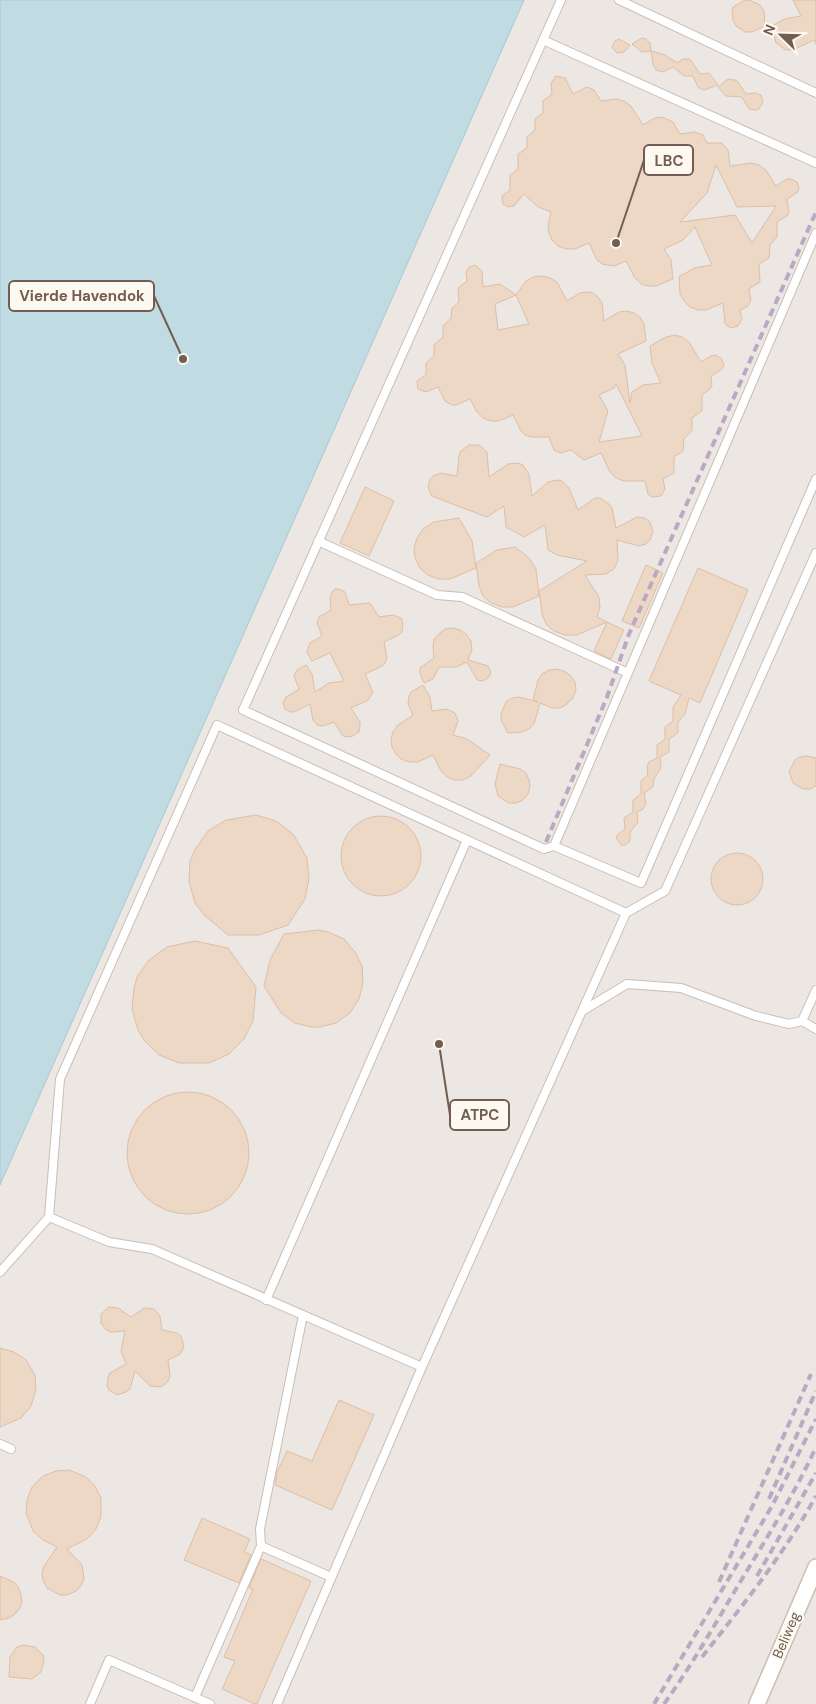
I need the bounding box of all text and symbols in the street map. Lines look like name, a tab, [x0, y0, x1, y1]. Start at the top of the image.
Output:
north arrow	[756, 10, 806, 60]
text: N	[759, 22, 779, 38]
callout: LBC	[644, 145, 693, 175]
text: LBC	[654, 151, 684, 171]
callout: Vierde Havendok	[9, 281, 154, 311]
text: Vierde Havendok	[19, 286, 145, 306]
callout: ATPC	[450, 1100, 509, 1130]
text: ATPC	[461, 1105, 499, 1125]
street label: Beliweg	[768, 1609, 804, 1661]

